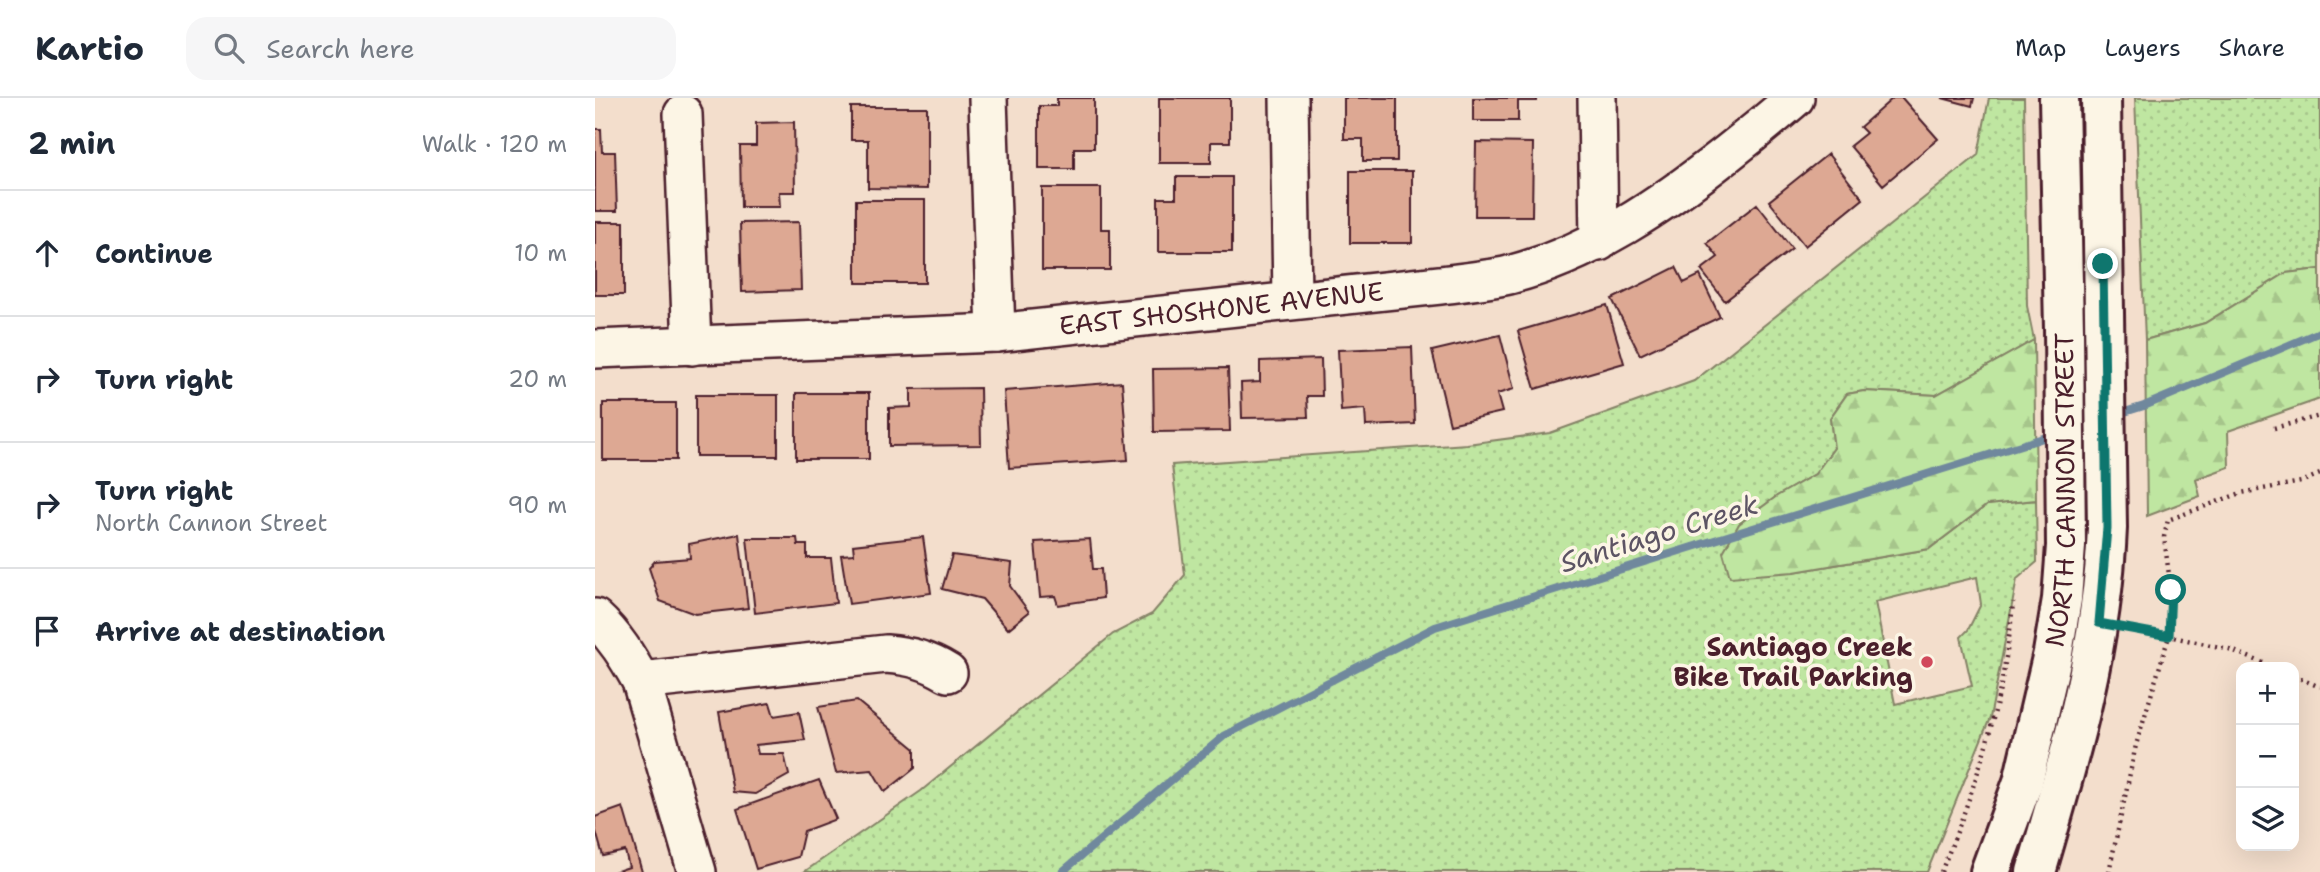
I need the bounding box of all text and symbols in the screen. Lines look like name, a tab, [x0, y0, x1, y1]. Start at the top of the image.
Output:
search box	[186, 17, 676, 80]
text: Kartio	[35, 26, 144, 71]
icon: search	[210, 29, 248, 67]
text: Search here	[266, 31, 415, 66]
text: Map	[2015, 32, 2066, 64]
text: Layers	[2104, 32, 2181, 64]
text: Share	[2219, 32, 2285, 64]
text: 2 min	[28, 123, 115, 164]
text: Walk · 120 m	[422, 129, 567, 159]
icon: ahead	[28, 234, 66, 272]
text: Continue	[95, 236, 213, 271]
text: 10 m	[514, 238, 567, 268]
route end	[2087, 248, 2118, 279]
street label: EAST SHOSHONE AVENUE	[1057, 273, 1385, 343]
street label: NORTH CANNON STREET	[2036, 333, 2083, 650]
icon: right	[28, 360, 66, 398]
text: Turn right	[95, 362, 233, 397]
text: 20 m	[508, 364, 567, 394]
text: Turn right	[95, 473, 233, 508]
water label: Santiago Creek	[1555, 485, 1763, 581]
icon: right	[28, 486, 66, 524]
text: 90 m	[507, 490, 567, 520]
text: North Cannon Street	[95, 508, 328, 538]
route start	[2155, 574, 2186, 605]
icon: arrive	[28, 612, 66, 650]
text: Arrive at destination	[95, 614, 385, 649]
place label: Santiago Creek Bike Trail Parking	[1673, 629, 1913, 694]
marker: Santiago Creek Bike Trail Parking	[1919, 654, 1935, 670]
map controls	[2236, 662, 2299, 851]
button: +	[2236, 662, 2299, 725]
button: −	[2236, 725, 2299, 788]
button: layers	[2236, 788, 2299, 851]

